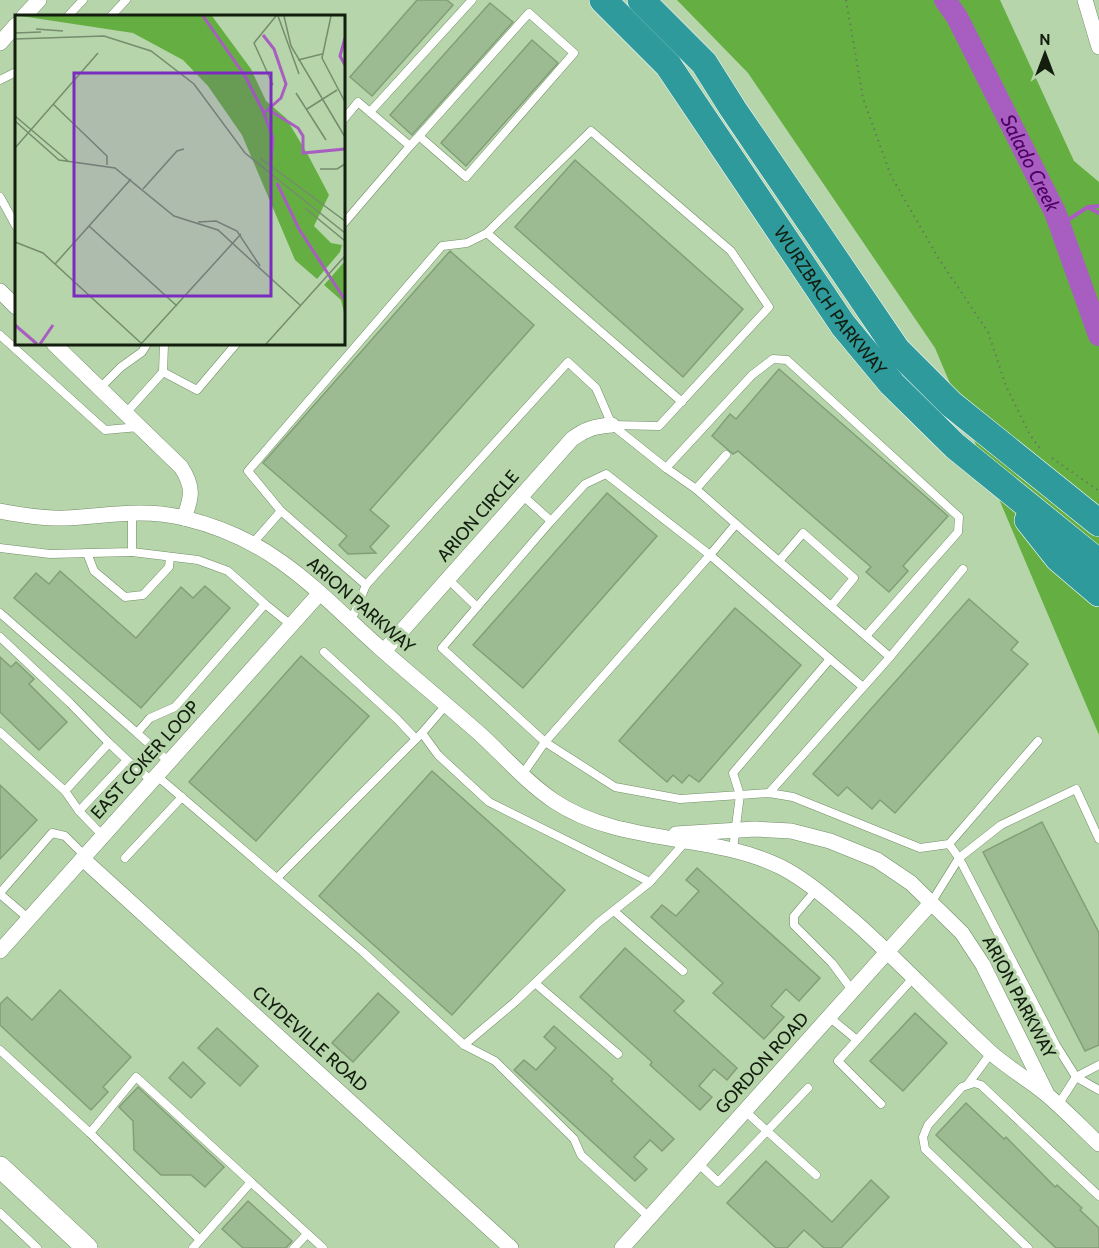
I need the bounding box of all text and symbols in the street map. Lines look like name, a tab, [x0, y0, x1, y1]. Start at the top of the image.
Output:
inset map	[15, 15, 345, 345]
north arrow	[1015, 24, 1075, 84]
text: N	[1039, 30, 1051, 49]
water label: Salado Creek	[996, 110, 1065, 217]
street label: WURZBACH PARKWAY	[769, 222, 892, 380]
street label: ARION CIRCLE	[432, 466, 524, 566]
street label: ARION PARKWAY	[303, 552, 420, 658]
street label: EAST COKER LOOP	[86, 696, 204, 824]
street label: ARION PARKWAY	[978, 932, 1061, 1063]
street label: CLYDEVILLE ROAD	[248, 981, 372, 1097]
street label: GORDON ROAD	[711, 1008, 813, 1118]

